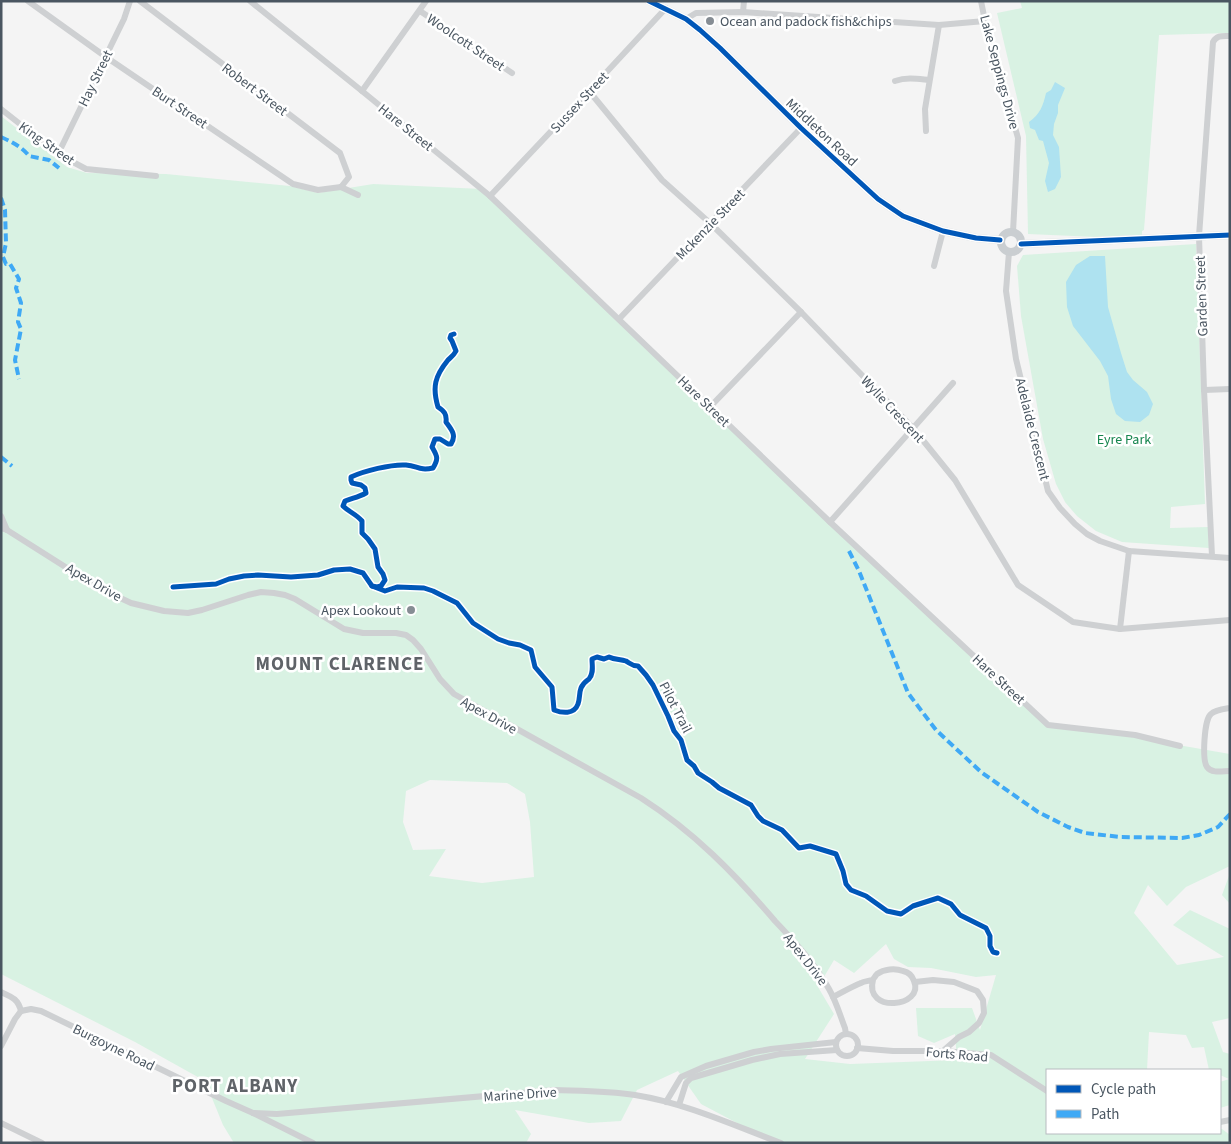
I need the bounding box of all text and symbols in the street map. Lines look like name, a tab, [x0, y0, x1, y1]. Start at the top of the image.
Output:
street label: Woolcott Street	[422, 9, 509, 76]
place label: Ocean and padock fish&chips	[720, 12, 892, 32]
street label: Lake Seppings Drive	[974, 13, 1024, 132]
marker: Ocean and padock fish&chips	[704, 15, 716, 27]
street label: Hay Street	[74, 47, 118, 110]
street label: Robert Street	[217, 58, 292, 121]
street label: Sussex Street	[546, 67, 614, 138]
street label: Burt Street	[148, 82, 211, 134]
street label: Middleton Road	[781, 94, 862, 171]
street label: Hare Street	[374, 99, 437, 156]
street label: King Street	[14, 117, 79, 171]
street label: Mckenzie Street	[672, 184, 750, 265]
street label: Garden Street	[1191, 255, 1213, 337]
street label: Hare Street	[673, 372, 734, 432]
street label: Wylie Crescent	[856, 372, 929, 448]
street label: Adelaide Crescent	[1010, 376, 1054, 483]
park label: Eyre Park	[1097, 430, 1151, 450]
street label: Apex Drive	[62, 559, 125, 607]
place label: Apex Lookout	[321, 601, 401, 621]
marker: Apex Lookout	[405, 604, 417, 616]
street label: Hare Street	[967, 650, 1029, 710]
district label: MOUNT CLARENCE	[256, 651, 424, 678]
street label: Pilot Trail	[654, 678, 697, 737]
street label: Apex Drive	[457, 692, 520, 740]
street label: Apex Drive	[778, 929, 832, 990]
street label: Burgoyne Road	[69, 1019, 158, 1076]
street label: Forts Road	[925, 1042, 989, 1068]
legend	[1046, 1069, 1221, 1134]
district label: PORT ALBANY	[172, 1073, 298, 1100]
text: Cycle path	[1091, 1079, 1156, 1100]
street label: Marine Drive	[483, 1082, 557, 1108]
text: Path	[1091, 1104, 1119, 1125]

